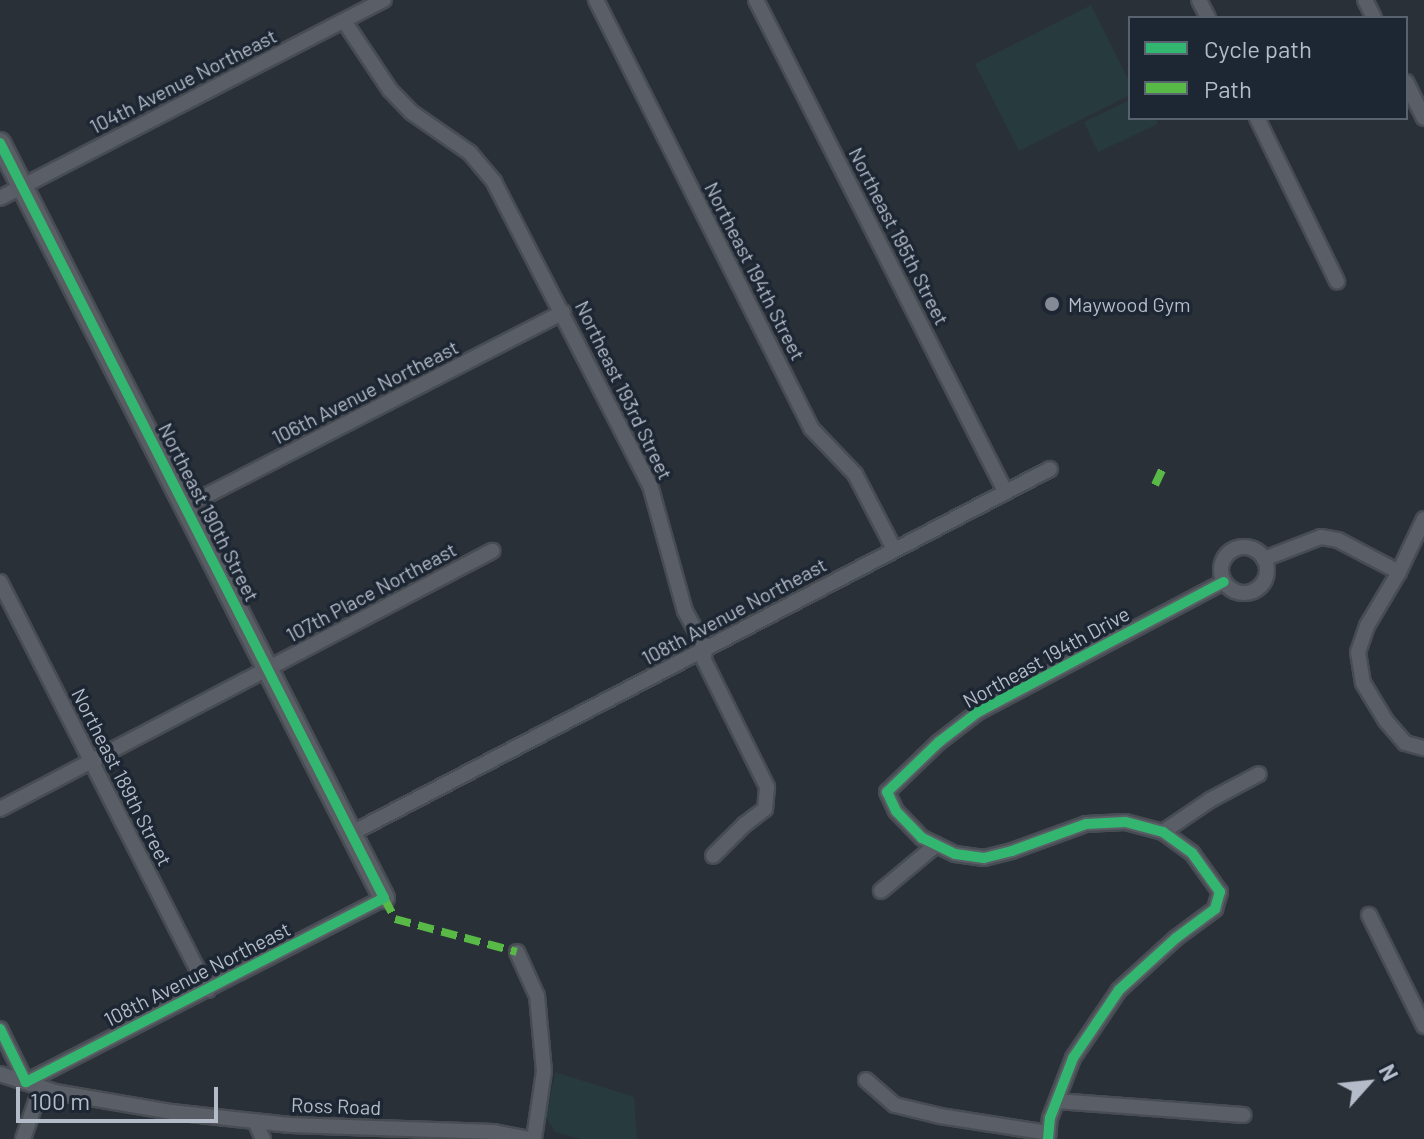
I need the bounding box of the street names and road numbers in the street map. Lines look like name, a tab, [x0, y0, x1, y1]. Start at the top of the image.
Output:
street label: 104th Avenue Northeast	[86, 23, 280, 139]
street label: Northeast 195th Street	[844, 143, 954, 329]
street label: Northeast 194th Street	[700, 178, 810, 364]
street label: Northeast 193rd Street	[570, 297, 678, 483]
street label: 106th Avenue Northeast	[268, 335, 462, 449]
street label: Northeast 190th Street	[154, 419, 264, 605]
street label: 107th Place Northeast	[282, 537, 460, 647]
street label: 108th Avenue Northeast	[637, 552, 831, 670]
street label: Northeast 194th Drive	[959, 601, 1133, 713]
street label: Northeast 189th Street	[67, 684, 177, 870]
street label: 108th Avenue Northeast	[100, 917, 294, 1031]
street label: Ross Road	[290, 1092, 382, 1120]

